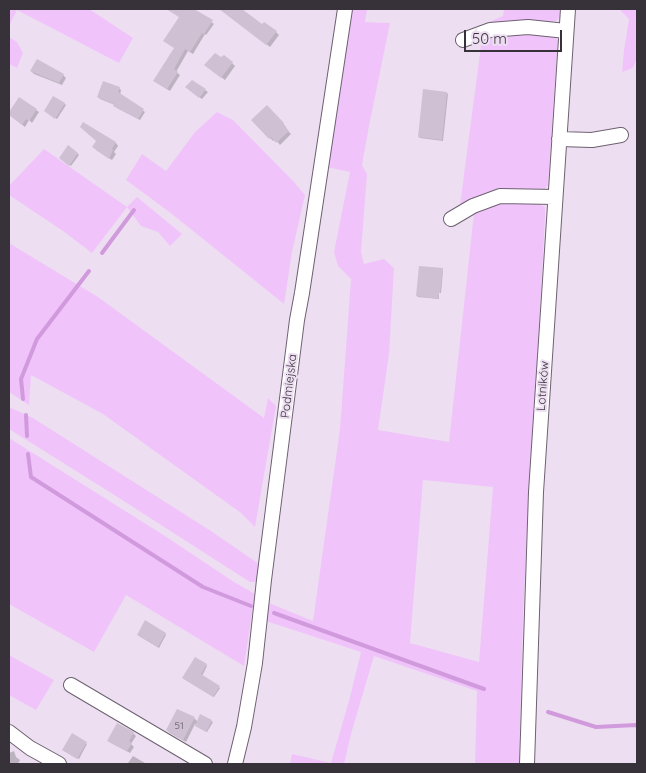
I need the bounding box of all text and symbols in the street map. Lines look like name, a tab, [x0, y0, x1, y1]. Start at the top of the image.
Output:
scale bar	[466, 20, 564, 52]
text: 50 m	[472, 29, 507, 48]
street label: Podmiejska	[278, 353, 300, 419]
street label: Lotników	[534, 361, 552, 411]
house number: 51	[174, 720, 184, 732]

